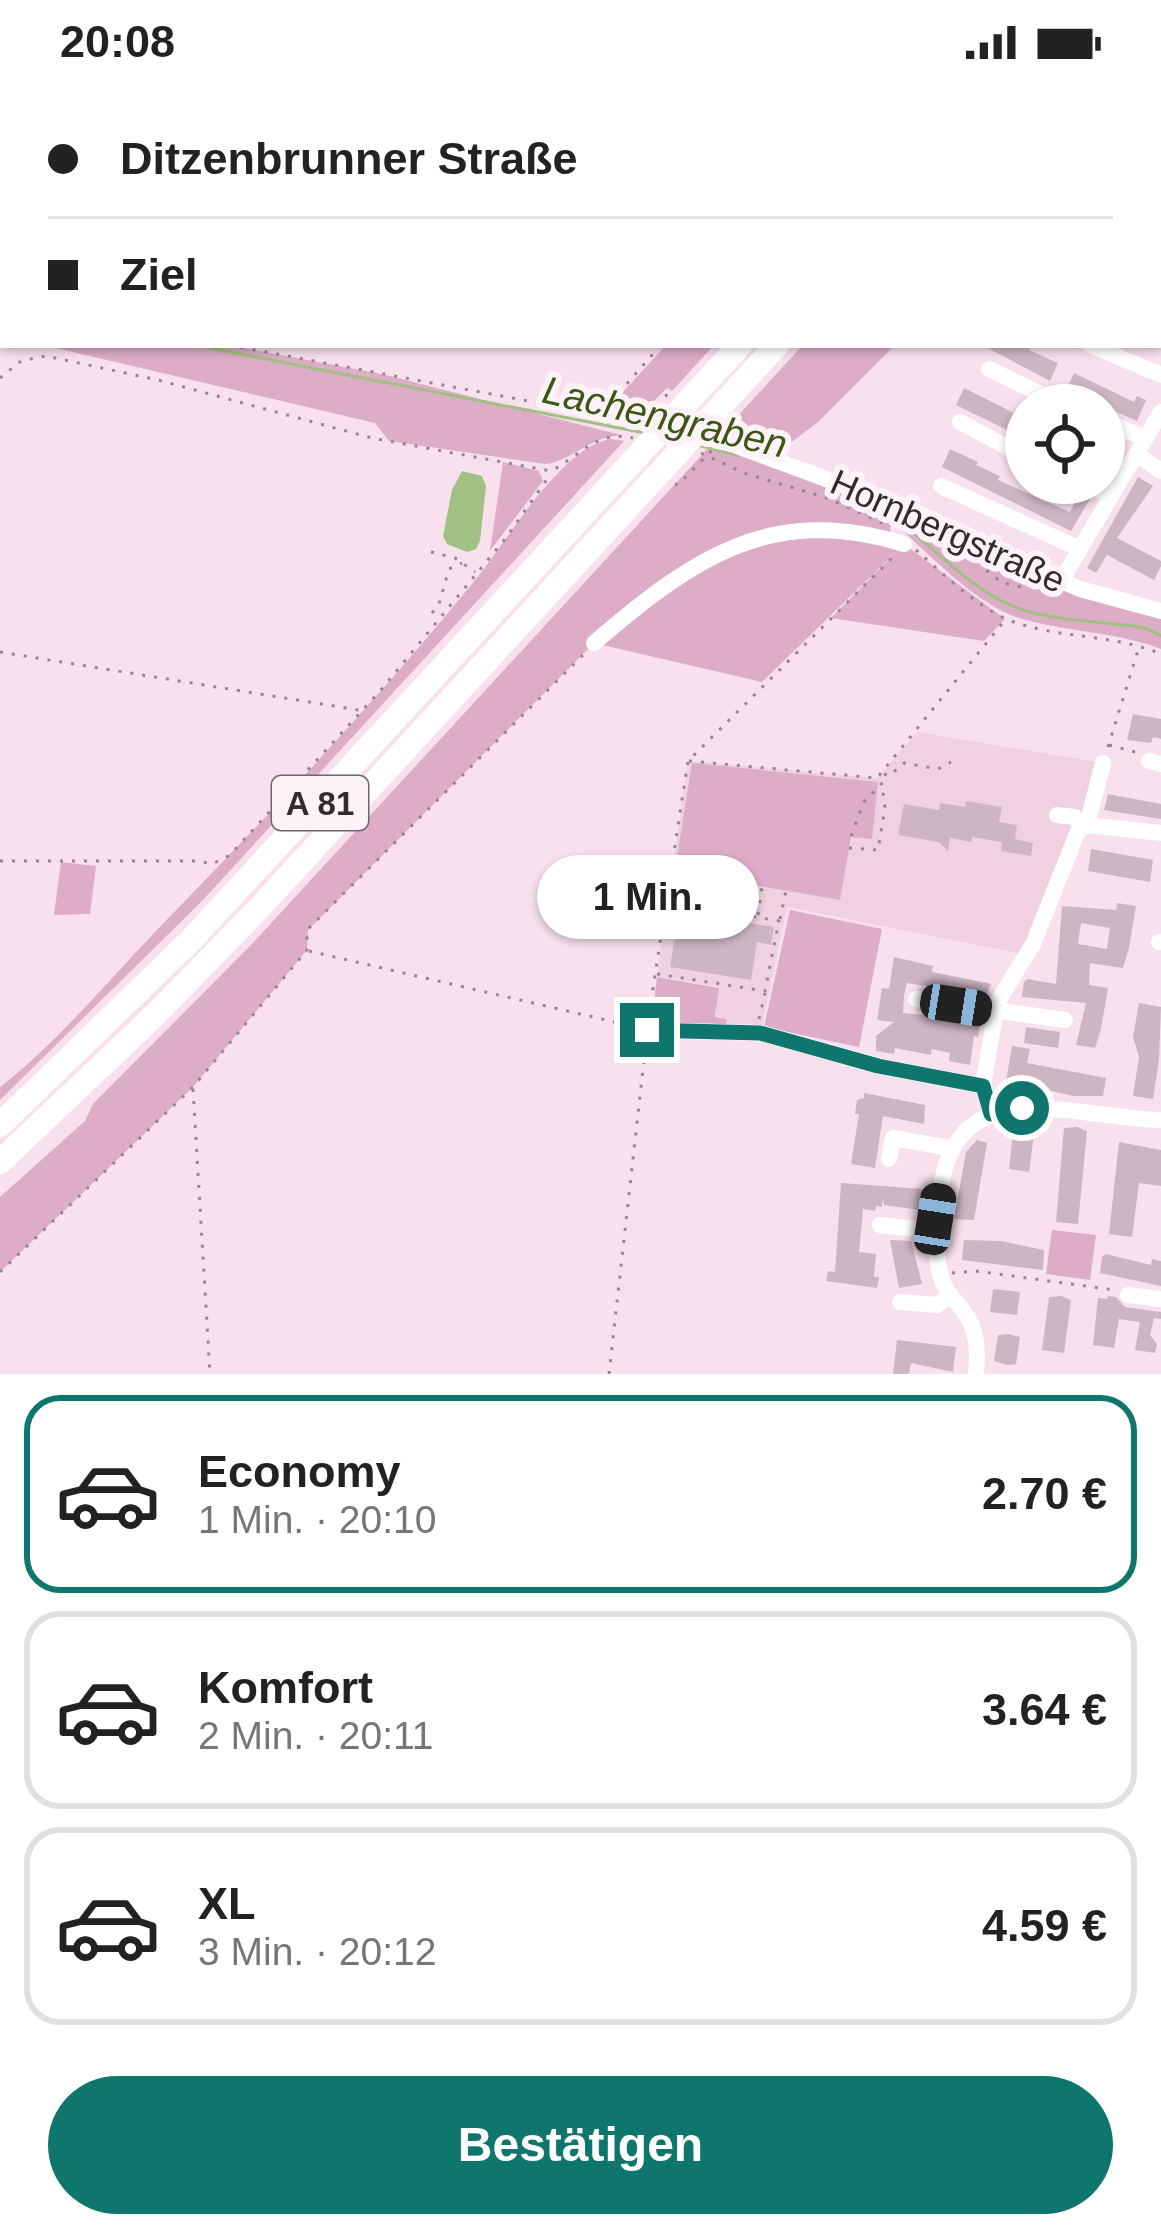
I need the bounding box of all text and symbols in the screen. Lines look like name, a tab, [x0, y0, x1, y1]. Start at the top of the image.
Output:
text: 20:08	[60, 16, 175, 67]
text: Ditzenbrunner Straße	[120, 133, 578, 184]
text: Ziel	[120, 249, 198, 300]
water label: Lachengraben	[539, 368, 791, 466]
map controls	[1005, 384, 1125, 504]
button: locate	[1005, 384, 1125, 504]
street label: Hornbergstraße	[825, 461, 1071, 601]
road number: A 81	[272, 776, 368, 830]
callout: 1 Min.	[536, 856, 758, 940]
text: 1 Min.	[593, 875, 703, 918]
car	[918, 982, 994, 1028]
route end	[620, 1003, 674, 1057]
route start	[995, 1081, 1049, 1135]
car	[912, 1181, 958, 1257]
icon: car	[54, 1440, 162, 1548]
text: Economy	[198, 1446, 401, 1497]
text: 2.70 €	[982, 1468, 1107, 1519]
text: 1 Min. · 20:10	[198, 1498, 436, 1541]
icon: car	[54, 1656, 162, 1764]
text: Komfort	[198, 1662, 373, 1713]
text: 3.64 €	[982, 1684, 1107, 1735]
text: 2 Min. · 20:11	[198, 1714, 434, 1757]
icon: car	[54, 1872, 162, 1980]
text: XL	[198, 1878, 256, 1929]
text: 4.59 €	[982, 1900, 1107, 1951]
text: 3 Min. · 20:12	[198, 1930, 436, 1973]
button: Bestätigen	[48, 2076, 1113, 2214]

